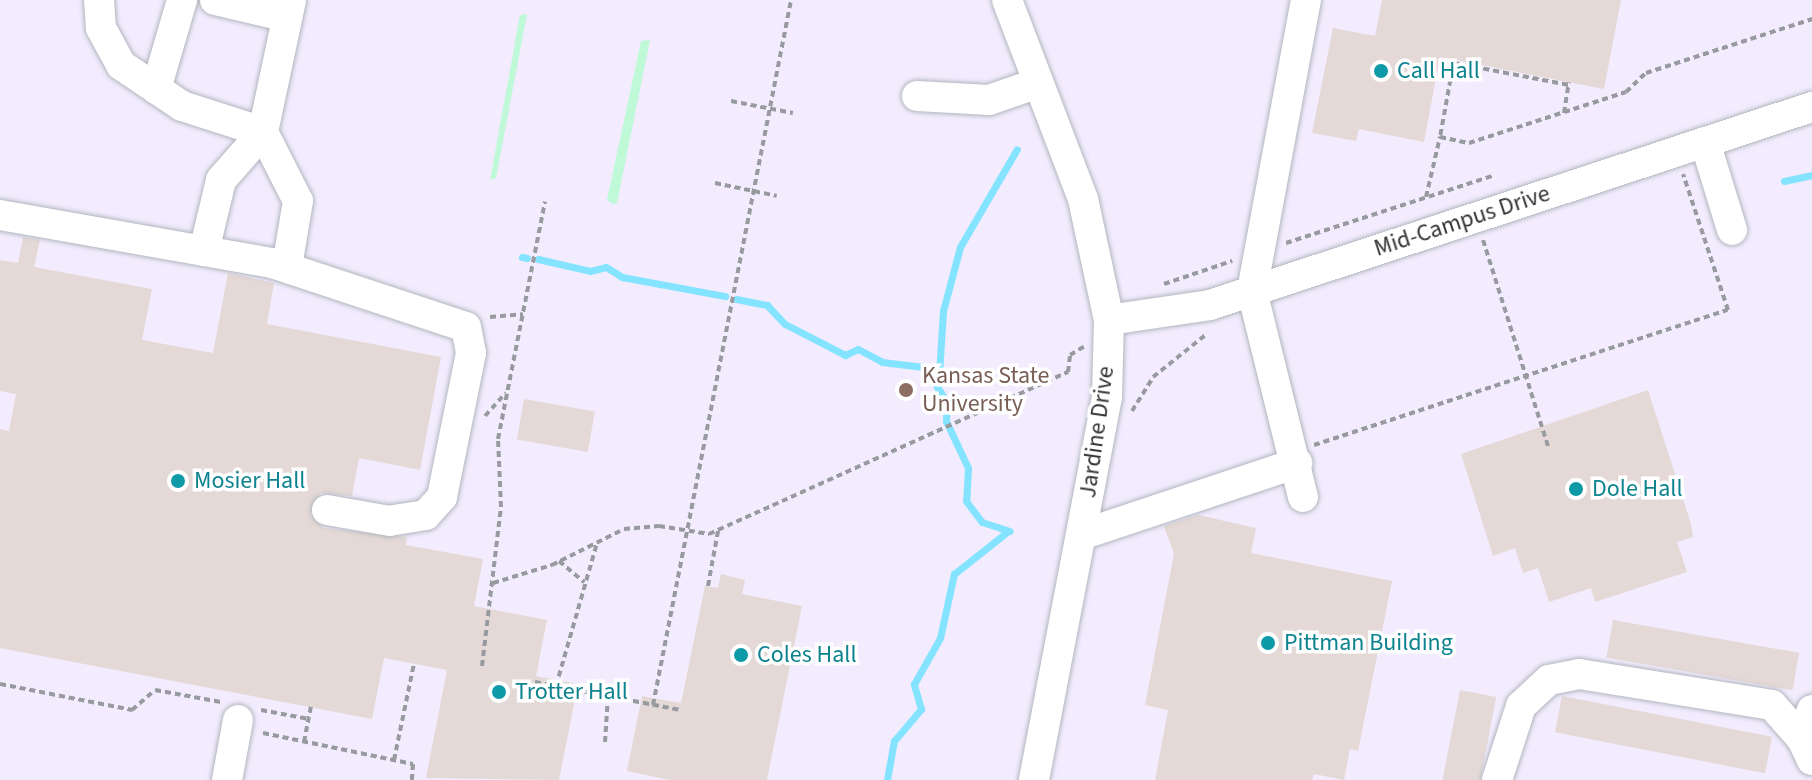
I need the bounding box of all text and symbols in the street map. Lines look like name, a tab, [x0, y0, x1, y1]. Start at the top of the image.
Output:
place label: Call Hall	[1397, 57, 1480, 85]
marker: Call Hall	[1372, 62, 1390, 80]
street label: Mid-Campus Drive	[1370, 179, 1554, 263]
place label: Kansas State University	[922, 362, 1049, 418]
street label: Jardine Drive	[1074, 364, 1120, 500]
marker: Kansas State University	[897, 381, 915, 399]
place label: Mosier Hall	[194, 467, 305, 495]
marker: Mosier Hall	[169, 472, 187, 490]
place label: Dole Hall	[1592, 475, 1683, 503]
marker: Dole Hall	[1567, 480, 1585, 498]
place label: Pittman Building	[1284, 629, 1453, 657]
marker: Pittman Building	[1259, 634, 1277, 652]
place label: Coles Hall	[757, 641, 857, 669]
marker: Coles Hall	[732, 646, 750, 664]
place label: Trotter Hall	[515, 678, 628, 706]
marker: Trotter Hall	[490, 683, 508, 701]

